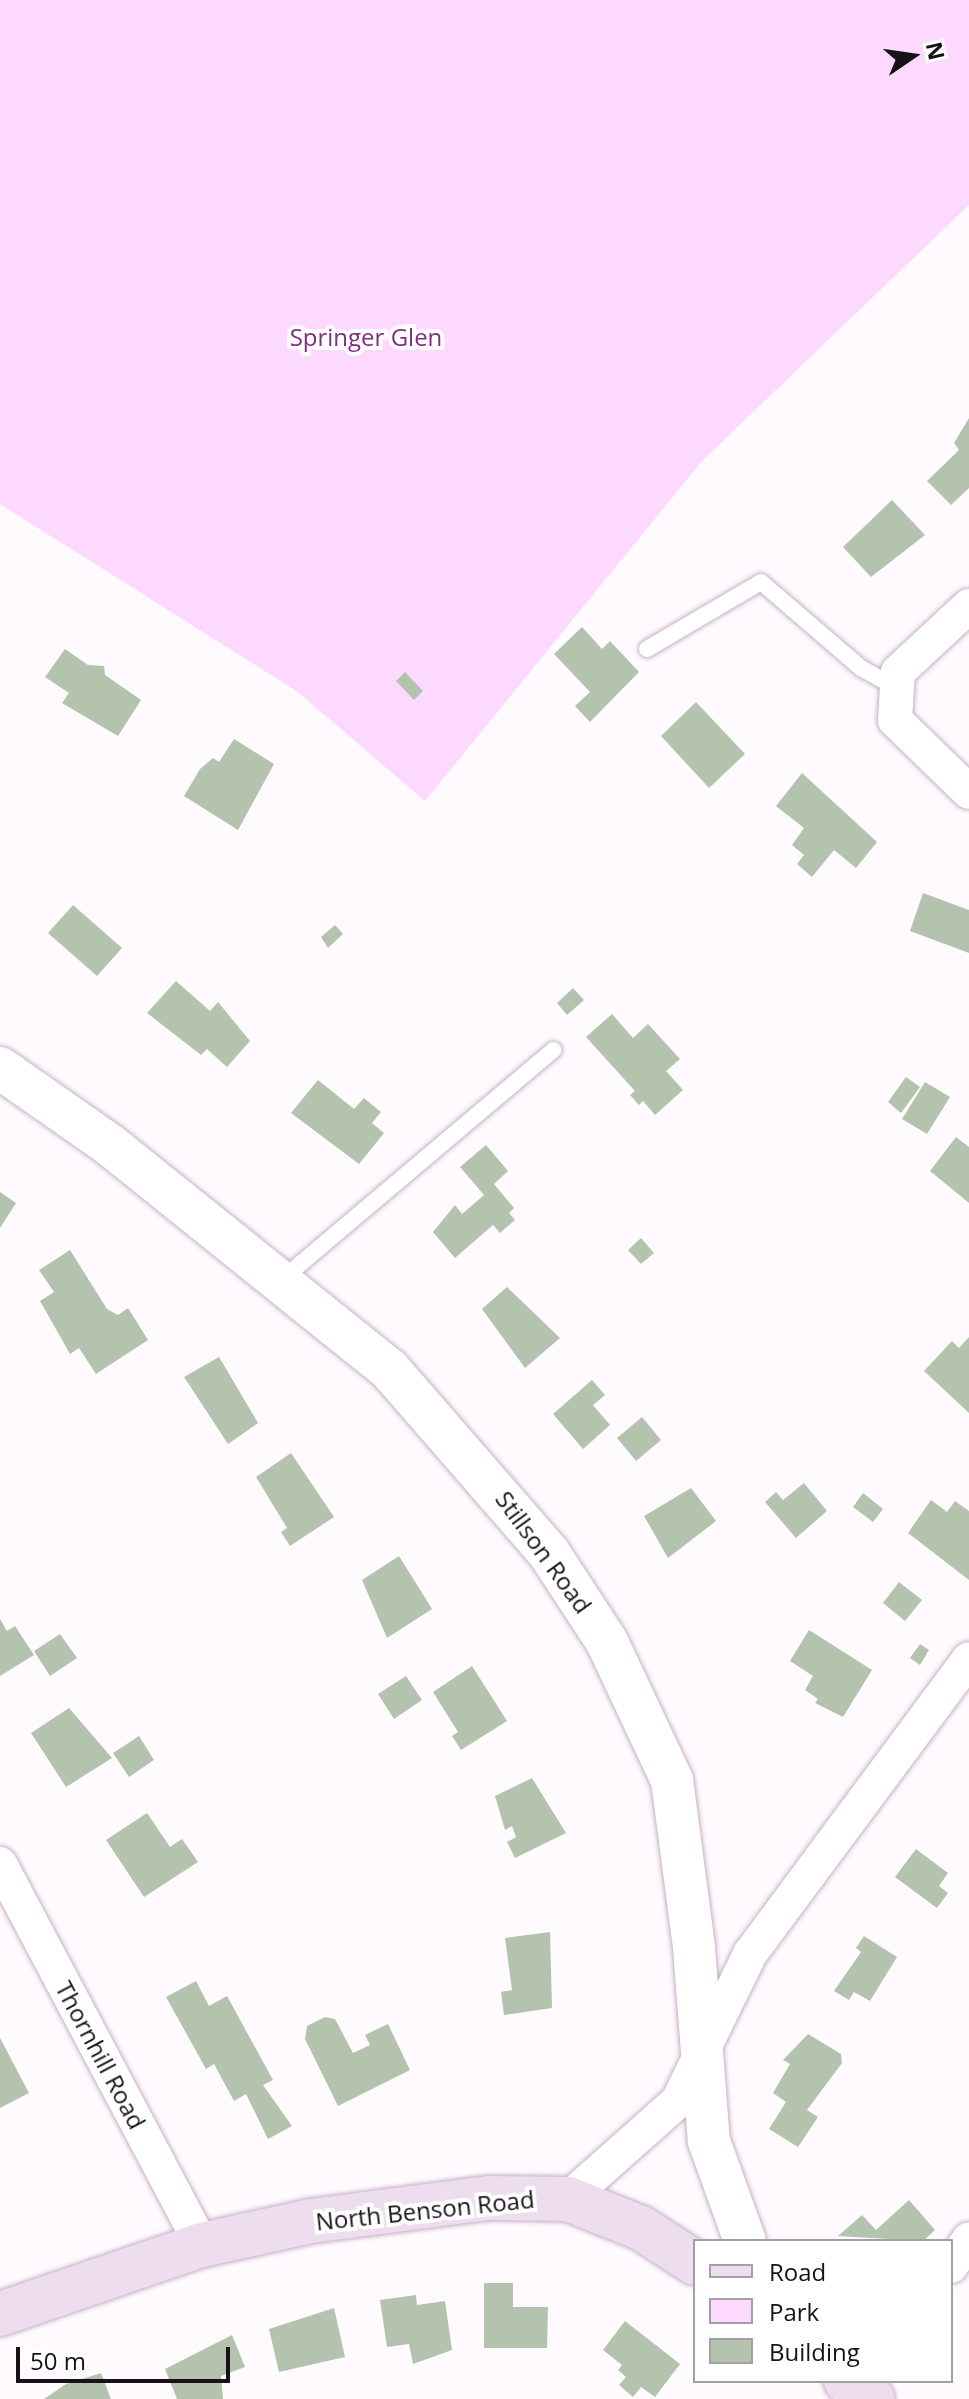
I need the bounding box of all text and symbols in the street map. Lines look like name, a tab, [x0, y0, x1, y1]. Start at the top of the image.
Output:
north arrow	[873, 16, 953, 96]
text: N	[920, 39, 953, 63]
park label: Springer Glen	[290, 323, 442, 351]
street label: Stillson Road	[490, 1485, 598, 1619]
street label: Thornhill Road	[50, 1976, 152, 2134]
street label: North Benson Road	[314, 2184, 536, 2236]
legend	[693, 2239, 953, 2383]
text: Road	[769, 2255, 826, 2288]
text: Park	[769, 2295, 819, 2328]
scale bar	[20, 2331, 234, 2381]
text: Building	[769, 2335, 860, 2368]
text: 50 m	[30, 2344, 86, 2377]

